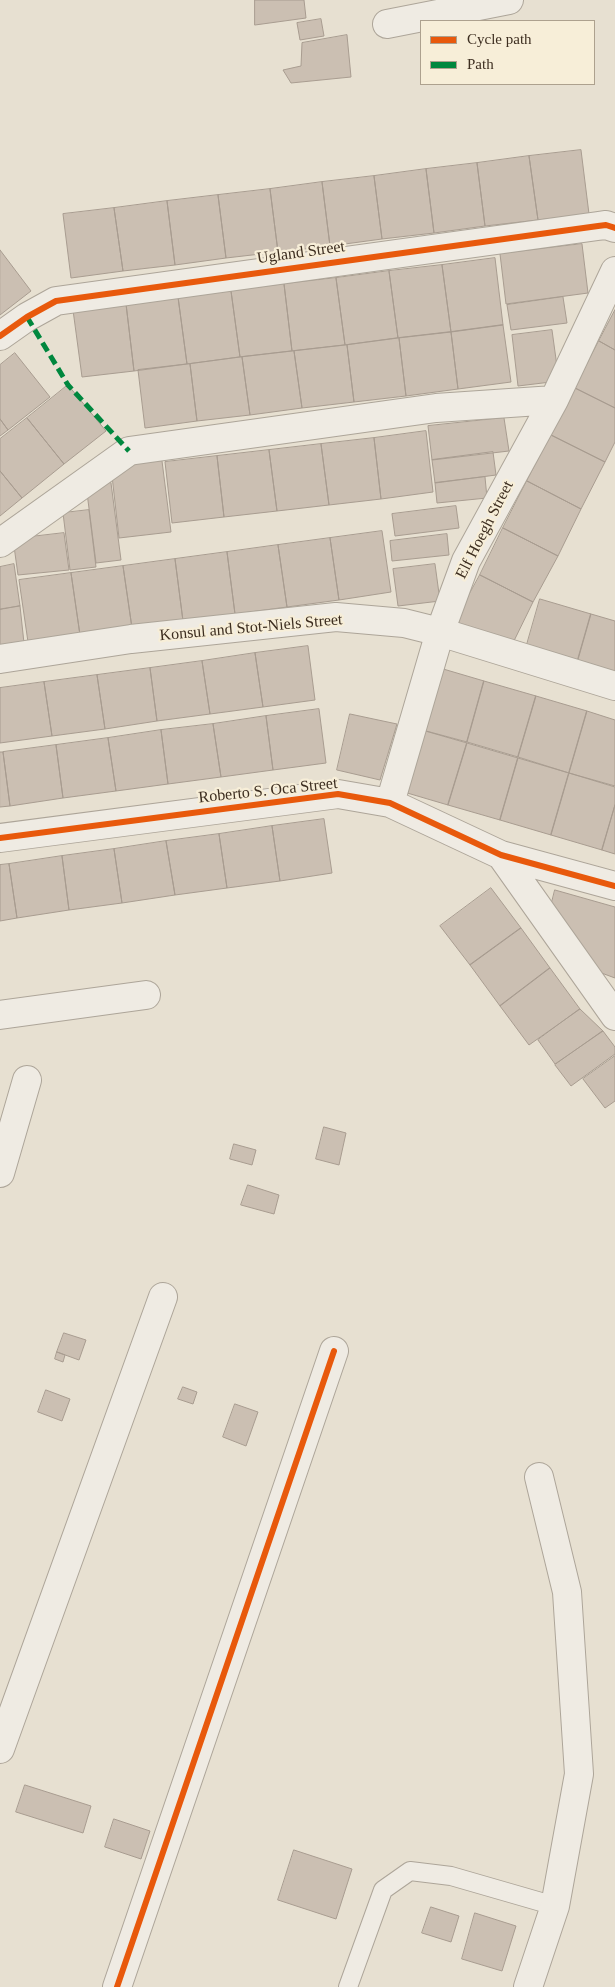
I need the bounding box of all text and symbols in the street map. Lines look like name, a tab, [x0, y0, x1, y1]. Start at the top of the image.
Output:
legend	[420, 20, 595, 85]
text: Cycle path	[467, 31, 532, 47]
text: Path	[467, 56, 494, 72]
street label: Ugland Street	[256, 237, 346, 269]
street label: Elf Hoegh Street	[452, 478, 518, 582]
street label: Konsul and Stot-Niels Street	[159, 610, 343, 646]
street label: Roberto S. Oca Street	[198, 774, 338, 808]

